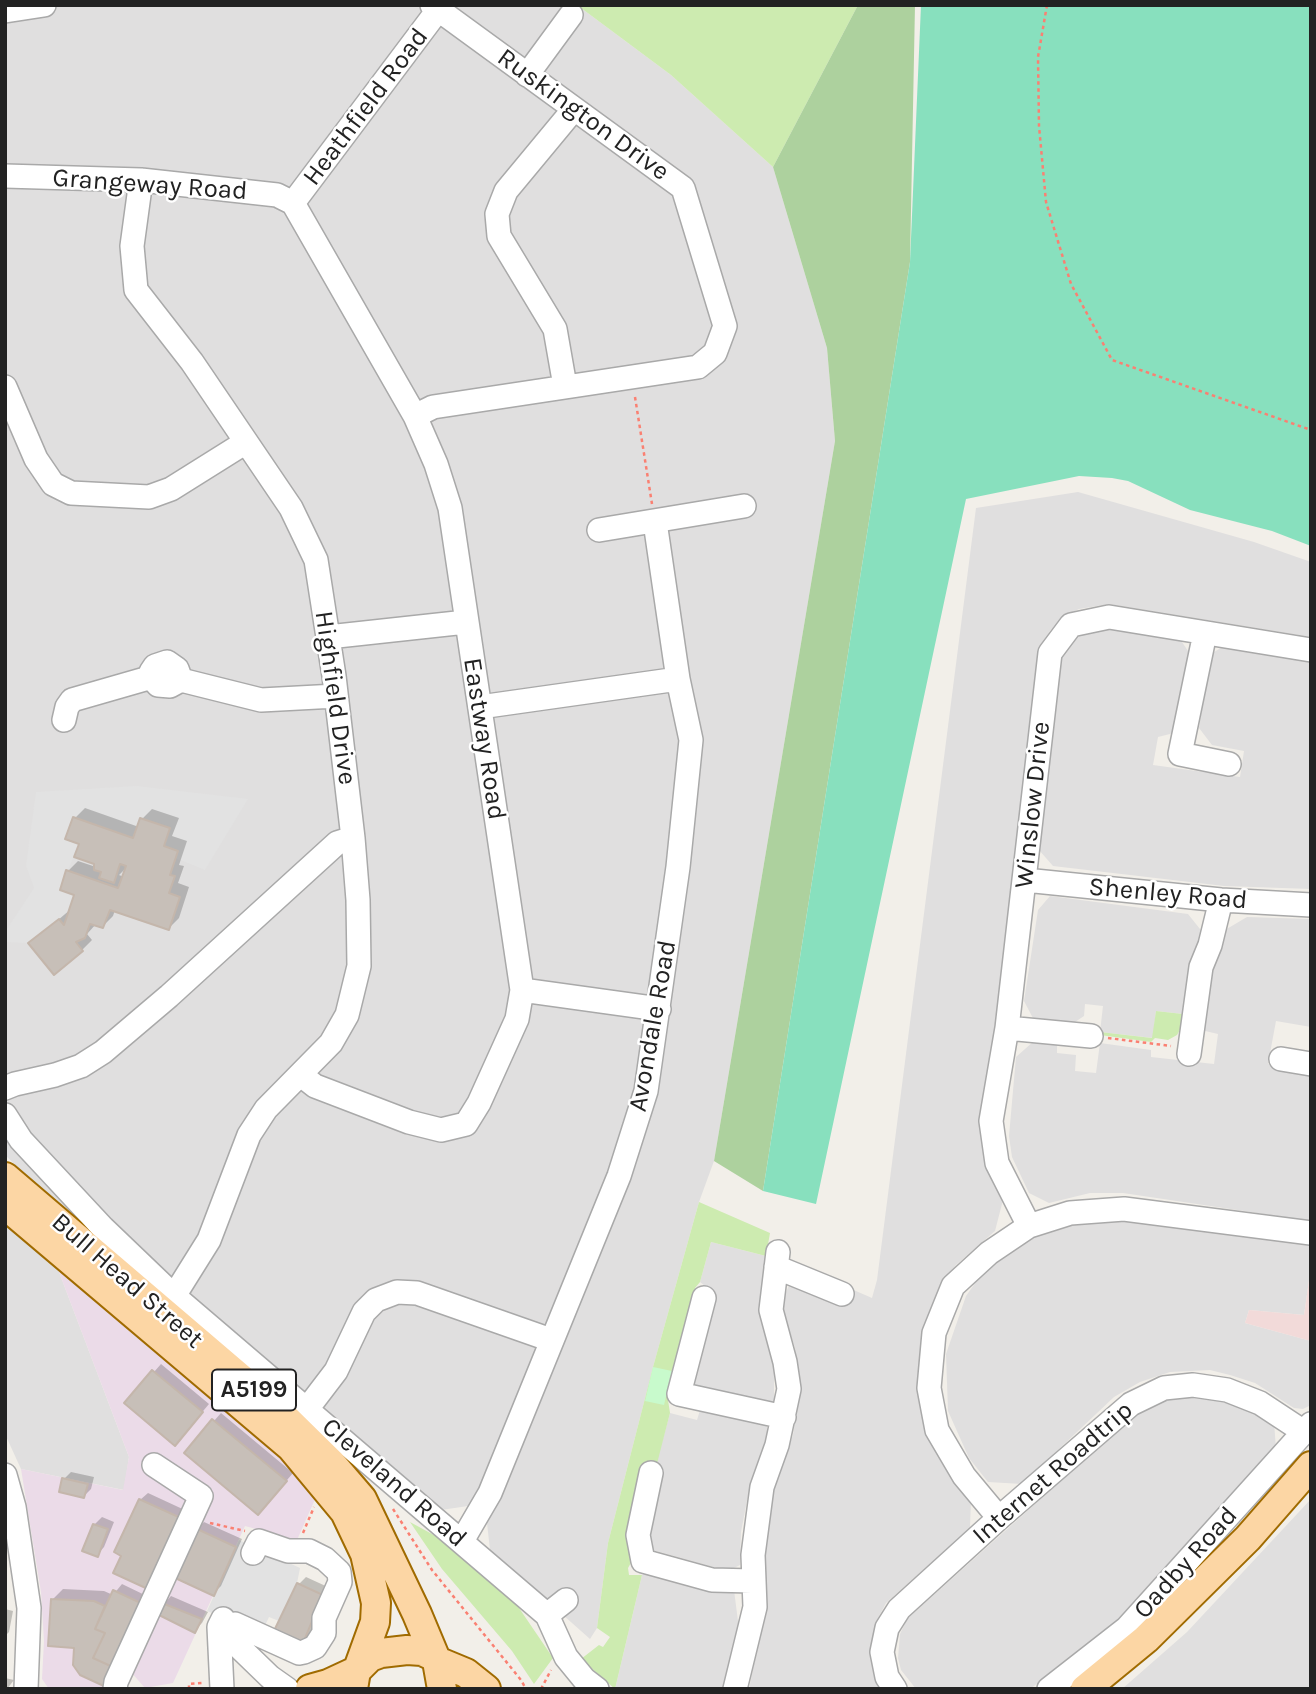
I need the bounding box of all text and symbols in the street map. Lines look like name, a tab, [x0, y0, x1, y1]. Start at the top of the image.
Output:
street label: Heathfield Road	[297, 22, 435, 192]
street label: Ruskington Drive	[491, 42, 675, 188]
street label: Grangeway Road	[51, 163, 249, 207]
street label: Highfield Drive	[307, 609, 363, 787]
street label: Eastway Road	[456, 656, 512, 822]
street label: Winslow Drive	[1009, 720, 1057, 890]
street label: Shenley Road	[1087, 872, 1249, 916]
street label: Avondale Road	[623, 938, 683, 1114]
street label: Bull Head Street	[45, 1207, 209, 1355]
road number: A5199	[212, 1370, 296, 1410]
street label: Internet Roadtrip	[966, 1395, 1140, 1551]
street label: Cleveland Road	[315, 1412, 473, 1554]
street label: Oadby Road	[1128, 1501, 1244, 1625]

